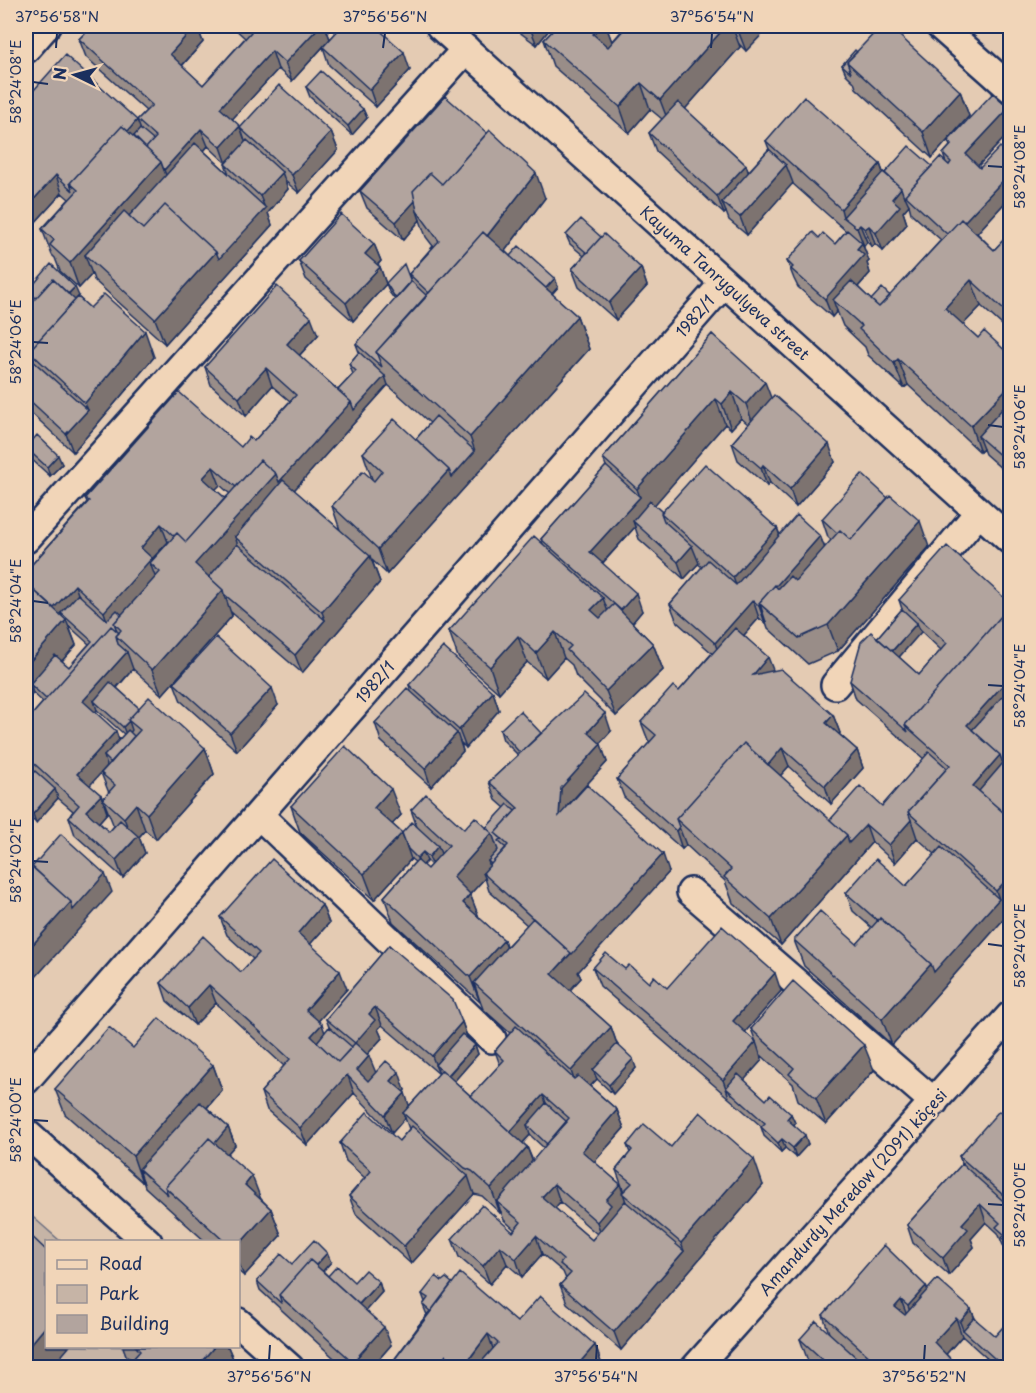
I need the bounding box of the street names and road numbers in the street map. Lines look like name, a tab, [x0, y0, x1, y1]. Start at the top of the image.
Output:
street label: Kayuma Tanrygulyeva street	[636, 199, 816, 365]
street label: 1982/1	[669, 289, 719, 342]
street label: 1982/1	[349, 655, 399, 708]
street label: Amandurdy Meredow (2091) köçesi	[753, 1083, 952, 1300]

